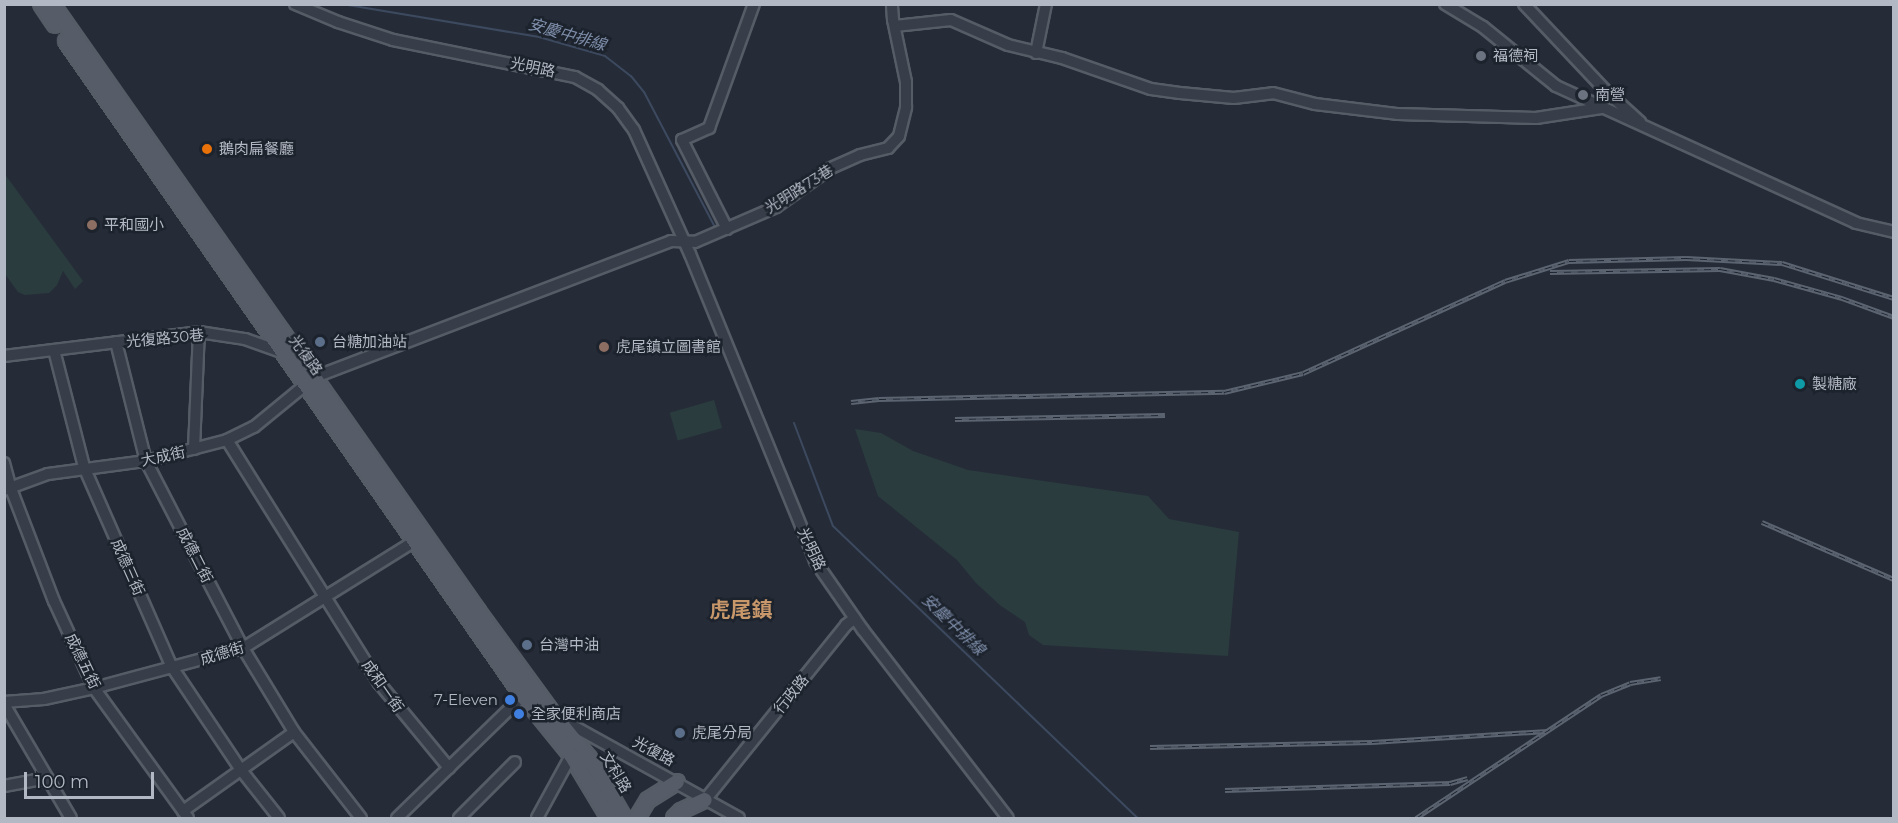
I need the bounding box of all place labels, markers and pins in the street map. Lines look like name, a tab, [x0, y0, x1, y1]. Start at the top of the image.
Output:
place label: 福德祠	[1493, 47, 1538, 65]
marker: 福德祠	[1474, 49, 1488, 63]
place label: 南營	[1595, 86, 1625, 104]
marker: 南營	[1576, 88, 1590, 102]
place label: 鵝肉扁餐廳	[219, 140, 294, 158]
marker: 鵝肉扁餐廳	[200, 142, 214, 156]
place label: 平和國小	[104, 216, 164, 234]
marker: 平和國小	[85, 218, 99, 232]
place label: 台糖加油站	[332, 333, 407, 351]
marker: 台糖加油站	[313, 335, 327, 349]
place label: 虎尾鎮立圖書館	[616, 338, 721, 356]
marker: 虎尾鎮立圖書館	[597, 340, 611, 354]
place label: 製糖廠	[1812, 375, 1857, 393]
marker: 製糖廠	[1793, 377, 1807, 391]
place label: 台灣中油	[539, 636, 599, 654]
marker: 台灣中油	[520, 638, 534, 652]
place label: 7-Eleven	[434, 691, 498, 709]
marker: 7-Eleven	[503, 693, 517, 707]
place label: 全家便利商店	[531, 705, 621, 723]
marker: 全家便利商店	[512, 707, 526, 721]
place label: 虎尾分局	[692, 724, 752, 742]
marker: 虎尾分局	[673, 726, 687, 740]

